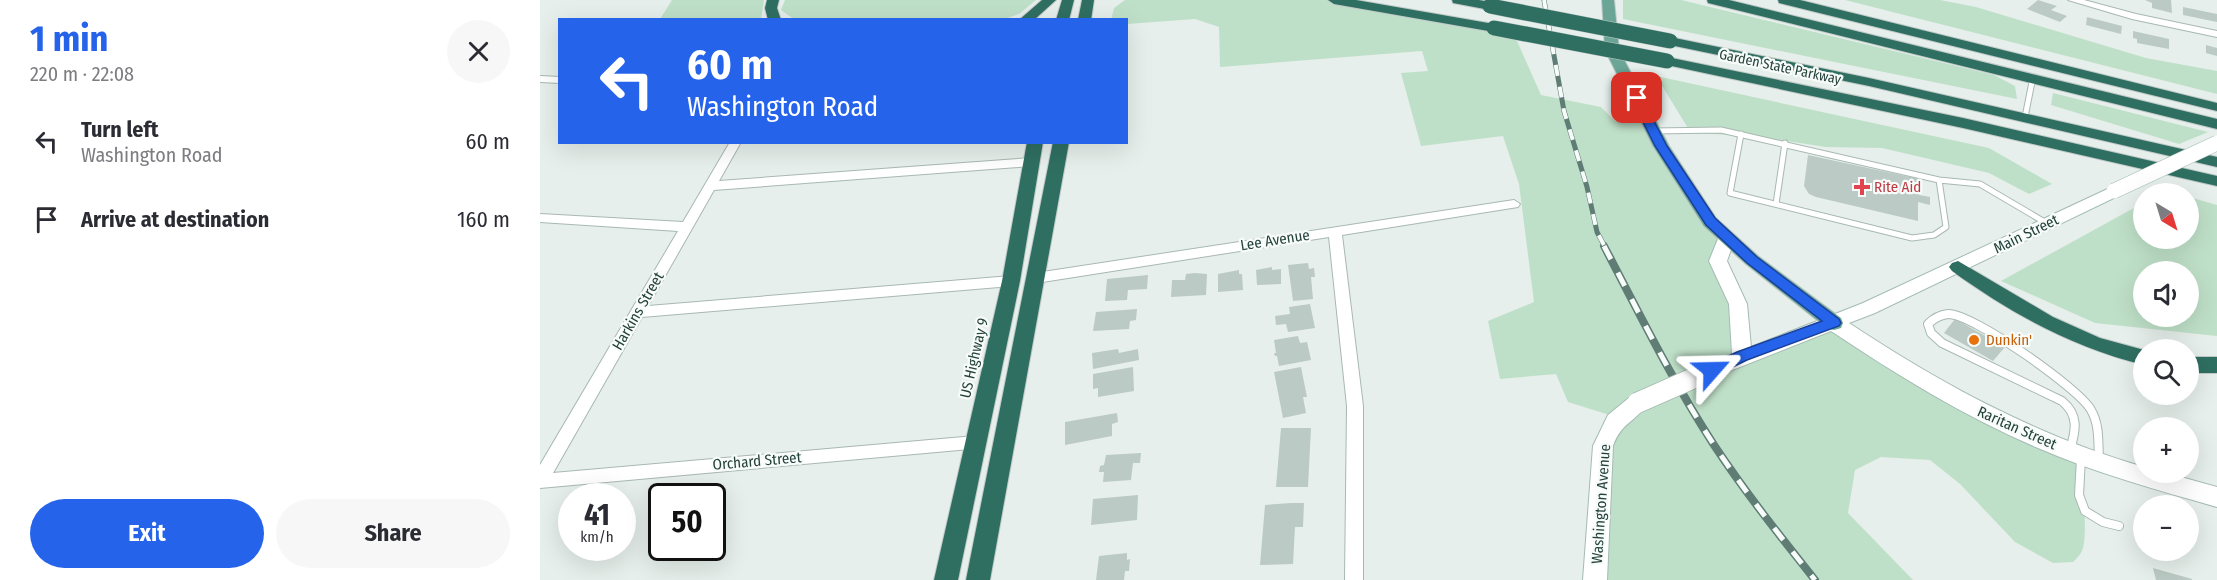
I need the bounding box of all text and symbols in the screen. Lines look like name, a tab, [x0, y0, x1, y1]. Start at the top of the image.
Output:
text: 1 min	[30, 17, 108, 61]
button: close	[447, 20, 510, 83]
text: 60 m	[687, 40, 773, 90]
icon: left	[588, 42, 666, 120]
street label: Garden State Parkway	[1718, 46, 1843, 88]
text: 220 m · 22:08	[30, 62, 134, 86]
pin	[1611, 72, 1662, 123]
icon: arrive	[1620, 81, 1653, 114]
text: Washington Road	[687, 91, 878, 123]
text: Turn left	[81, 116, 159, 143]
icon: left	[30, 125, 63, 158]
text: 60 m	[466, 128, 510, 155]
text: Washington Road	[81, 143, 223, 167]
place label: Rite Aid	[1874, 178, 1921, 196]
marker: Rite Aid	[1855, 180, 1869, 194]
north arrow	[2133, 183, 2199, 249]
map controls	[2133, 183, 2199, 561]
icon: arrive	[30, 203, 63, 236]
text: Arrive at destination	[81, 206, 269, 233]
text: 160 m	[457, 206, 510, 233]
street label: Main Street	[1991, 211, 2062, 257]
street label: Lee Avenue	[1239, 226, 1311, 254]
button: sound	[2133, 261, 2199, 327]
street label: Harkins Street	[608, 269, 668, 353]
street label: US Highway 9	[956, 316, 992, 400]
place label: Dunkin'	[1986, 331, 2032, 349]
marker: Dunkin'	[1967, 333, 1981, 347]
position arrow	[1680, 338, 1744, 402]
button: search	[2133, 339, 2199, 405]
street label: Raritan Street	[1975, 403, 2060, 454]
button: +	[2133, 417, 2199, 483]
street label: Washington Avenue	[1588, 443, 1614, 565]
street label: Orchard Street	[712, 448, 802, 474]
speed limit sign: 50	[648, 483, 726, 561]
button: −	[2133, 495, 2199, 561]
text: 41	[584, 497, 610, 533]
button: Exit	[30, 499, 264, 568]
button: Share	[276, 499, 510, 568]
text: km/h	[580, 528, 614, 546]

